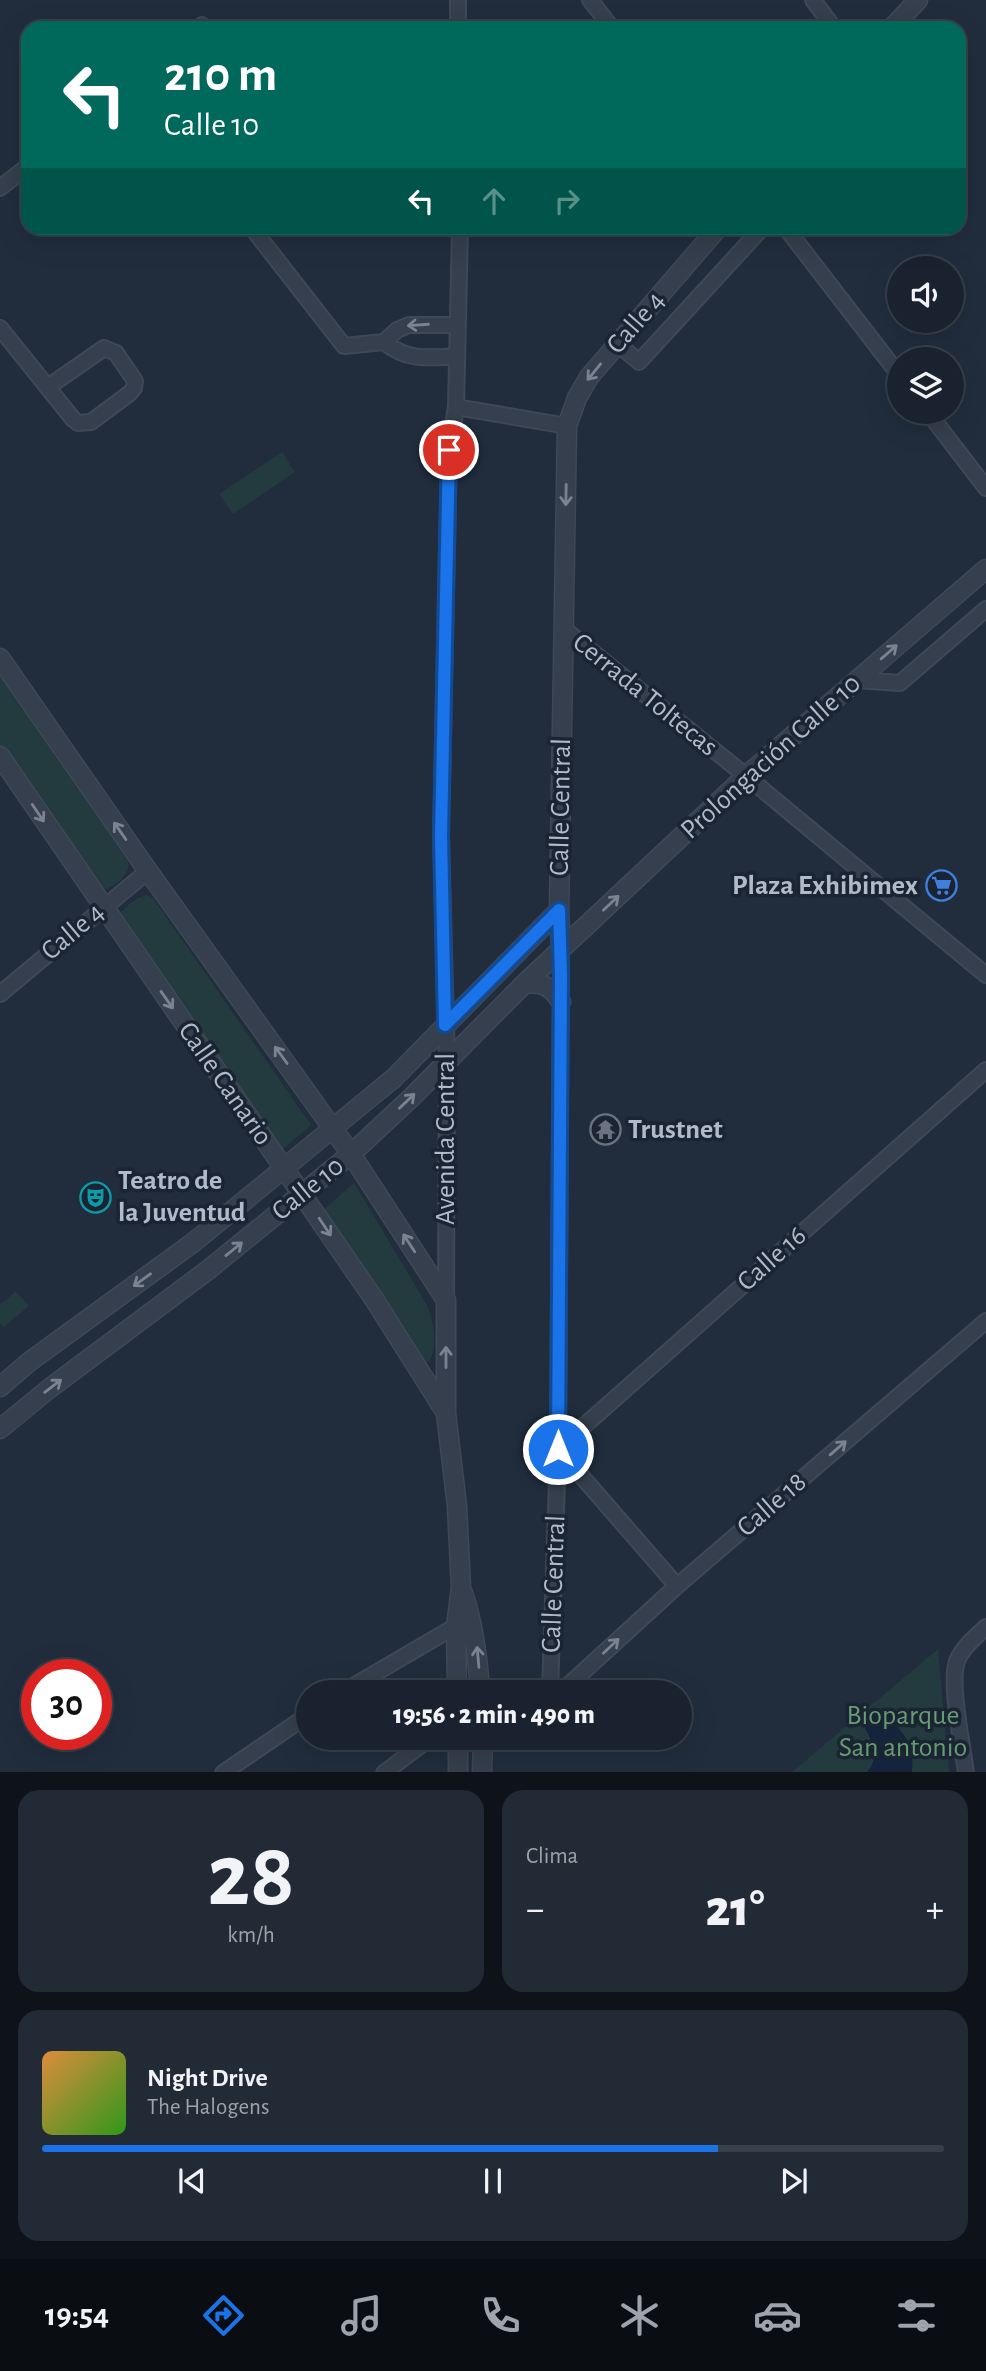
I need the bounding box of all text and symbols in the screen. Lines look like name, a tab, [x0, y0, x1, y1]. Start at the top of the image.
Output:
icon: left	[49, 49, 140, 140]
text: 210 m	[164, 51, 277, 100]
text: Calle 10	[164, 109, 259, 141]
icon: left	[402, 182, 440, 220]
icon: ahead	[475, 182, 513, 220]
icon: right	[548, 182, 586, 220]
map controls	[887, 256, 964, 424]
button: sound	[887, 256, 964, 333]
street label: Calle 4	[602, 287, 670, 359]
one-way arrow	[407, 319, 430, 332]
button: layers	[887, 347, 964, 424]
one-way arrow	[586, 362, 601, 380]
pin	[419, 420, 479, 480]
icon: arrive	[430, 431, 468, 469]
one-way arrow	[559, 483, 573, 506]
street label: Cerrada Toltecas	[567, 628, 723, 762]
one-way arrow	[880, 644, 898, 660]
street label: Prolongación Calle 10	[676, 669, 866, 845]
street label: Calle Central	[546, 738, 576, 876]
one-way arrow	[31, 803, 46, 822]
one-way arrow	[113, 822, 127, 841]
supermarket icon: Plaza Exhibimex	[924, 869, 958, 903]
place label: Plaza Exhibimex	[732, 872, 918, 900]
one-way arrow	[602, 894, 619, 911]
street label: Calle 4	[36, 898, 110, 966]
one-way arrow	[160, 990, 174, 1009]
street label: Calle Canario	[173, 1018, 277, 1150]
one-way arrow	[274, 1046, 288, 1065]
street label: Avenida Central	[432, 1053, 460, 1225]
one-way arrow	[399, 1093, 416, 1110]
temple icon: Trustnet	[588, 1113, 622, 1147]
place label: Trustnet	[628, 1116, 723, 1144]
street label: Calle 10	[267, 1152, 349, 1226]
place label: Teatro de la Juventud	[118, 1167, 246, 1227]
theatre icon: Teatro de la Juventud	[78, 1180, 112, 1214]
one-way arrow	[318, 1217, 332, 1237]
street label: Calle 16	[732, 1221, 812, 1297]
one-way arrow	[402, 1234, 416, 1253]
one-way arrow	[225, 1241, 243, 1257]
one-way arrow	[133, 1272, 152, 1287]
one-way arrow	[439, 1345, 453, 1368]
one-way arrow	[43, 1379, 62, 1394]
position arrow	[521, 1412, 595, 1486]
one-way arrow	[829, 1440, 847, 1456]
street label: Calle 18	[732, 1468, 812, 1542]
street label: Calle Central	[538, 1515, 570, 1653]
one-way arrow	[602, 1638, 620, 1654]
one-way arrow	[471, 1646, 484, 1669]
speed limit sign: 30	[21, 1659, 112, 1750]
text: 19:56 · 2 min · 490 m	[393, 1702, 595, 1728]
park label: Bioparque San antonio	[839, 1702, 967, 1762]
text: 28	[207, 1831, 295, 1922]
text: Clima	[526, 1845, 578, 1868]
text: 21°	[705, 1883, 765, 1935]
text: −	[526, 1891, 544, 1929]
text: +	[926, 1891, 944, 1929]
text: km/h	[227, 1924, 275, 1947]
text: Night Drive	[147, 2065, 268, 2091]
text: The Halogens	[147, 2096, 269, 2119]
icon: previous	[173, 2162, 211, 2200]
icon: pause	[474, 2162, 512, 2200]
icon: next	[775, 2162, 813, 2200]
icon: directions	[199, 2291, 248, 2340]
icon: music	[337, 2291, 386, 2340]
icon: phone	[476, 2291, 525, 2340]
icon: climate	[615, 2291, 664, 2340]
icon: car	[753, 2291, 802, 2340]
icon: filters	[892, 2291, 941, 2340]
text: 19:54	[45, 2299, 109, 2331]

